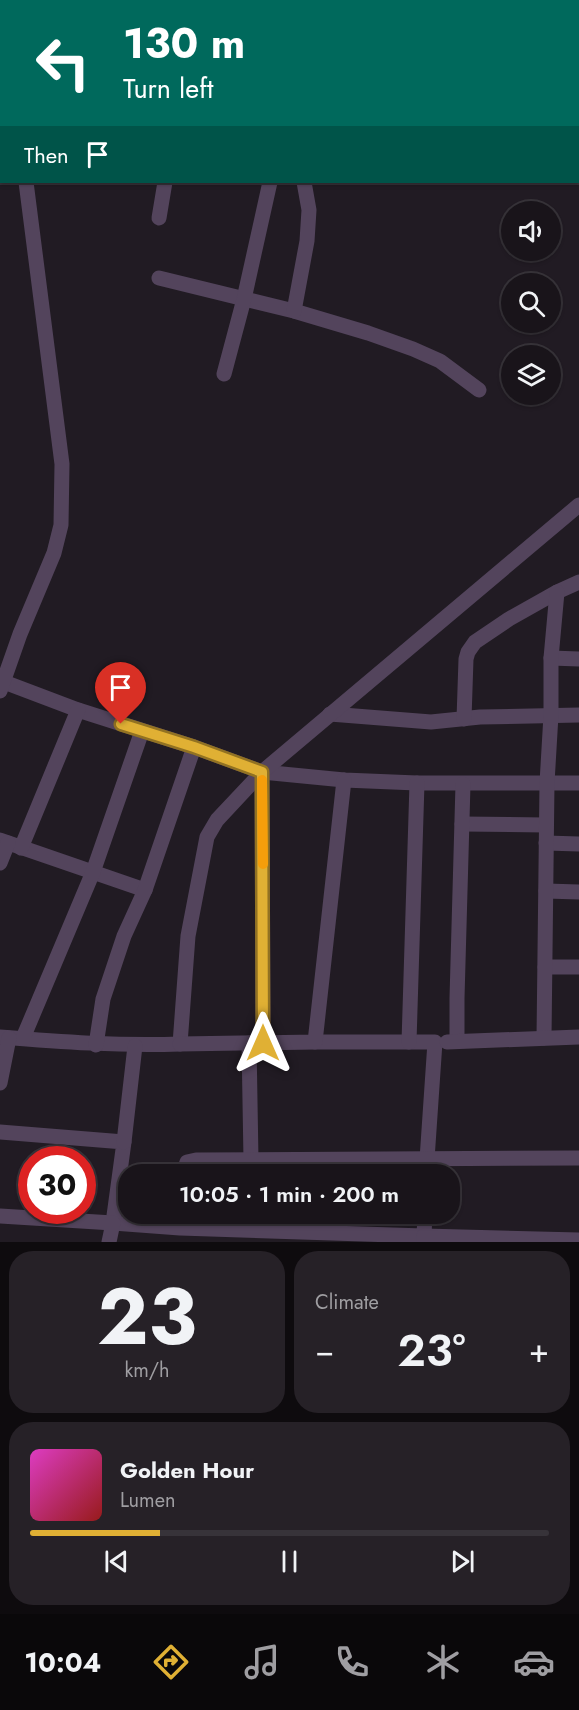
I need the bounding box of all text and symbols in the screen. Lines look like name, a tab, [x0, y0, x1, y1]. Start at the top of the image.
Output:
text: 130 m	[123, 13, 245, 74]
icon: left	[24, 24, 102, 102]
text: Turn left	[123, 69, 213, 108]
icon: arrive	[81, 138, 114, 171]
text: Then	[24, 139, 69, 171]
map controls	[501, 201, 561, 405]
button: sound	[501, 201, 561, 261]
button: search	[501, 273, 561, 333]
button: layers	[501, 345, 561, 405]
pin	[95, 662, 146, 724]
icon: arrive	[104, 671, 137, 704]
position arrow	[231, 1011, 295, 1075]
speed limit sign: 30	[18, 1146, 96, 1224]
text: 10:05 · 1 min · 200 m	[179, 1178, 399, 1210]
text: 23	[97, 1261, 197, 1373]
text: Climate	[315, 1288, 379, 1317]
text: 23°	[397, 1318, 466, 1383]
text: −	[315, 1327, 334, 1374]
text: +	[529, 1327, 549, 1374]
text: km/h	[124, 1356, 170, 1385]
text: Golden Hour	[120, 1454, 254, 1486]
text: Lumen	[120, 1486, 176, 1515]
icon: previous	[100, 1545, 133, 1578]
icon: pause	[273, 1545, 306, 1578]
icon: next	[446, 1545, 479, 1578]
icon: directions	[150, 1641, 192, 1683]
icon: music	[241, 1641, 283, 1683]
icon: phone	[331, 1641, 373, 1683]
icon: climate	[422, 1641, 464, 1683]
icon: car	[513, 1641, 555, 1683]
text: 10:04	[24, 1643, 101, 1682]

